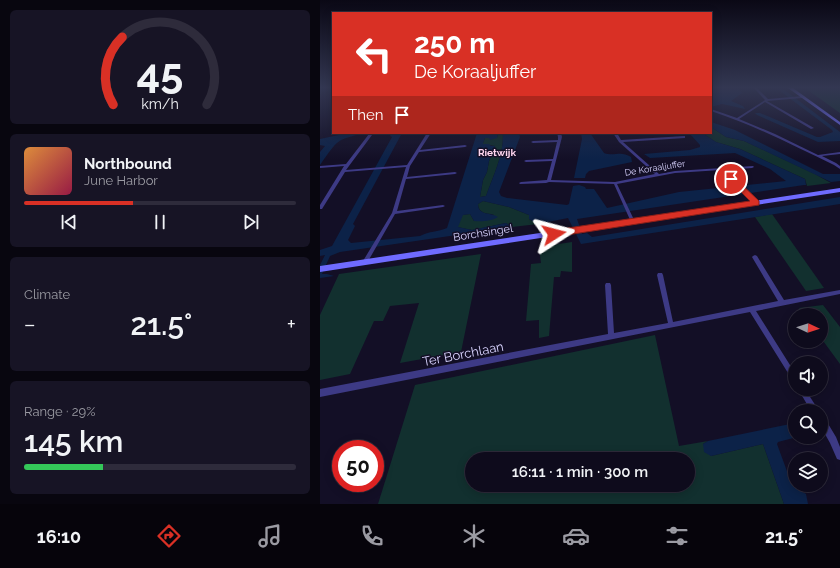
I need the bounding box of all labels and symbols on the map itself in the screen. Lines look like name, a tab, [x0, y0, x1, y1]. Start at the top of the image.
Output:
district label: Rietwijk	[478, 147, 516, 158]
street label: De Koraaljuffer	[624, 158, 687, 178]
pin	[714, 162, 748, 196]
position arrow	[533, 213, 575, 255]
street label: Borchsingel	[452, 222, 514, 244]
north arrow	[788, 308, 828, 348]
street label: Ter Borchlaan	[421, 339, 505, 369]
speed limit sign: 50	[332, 440, 384, 492]

